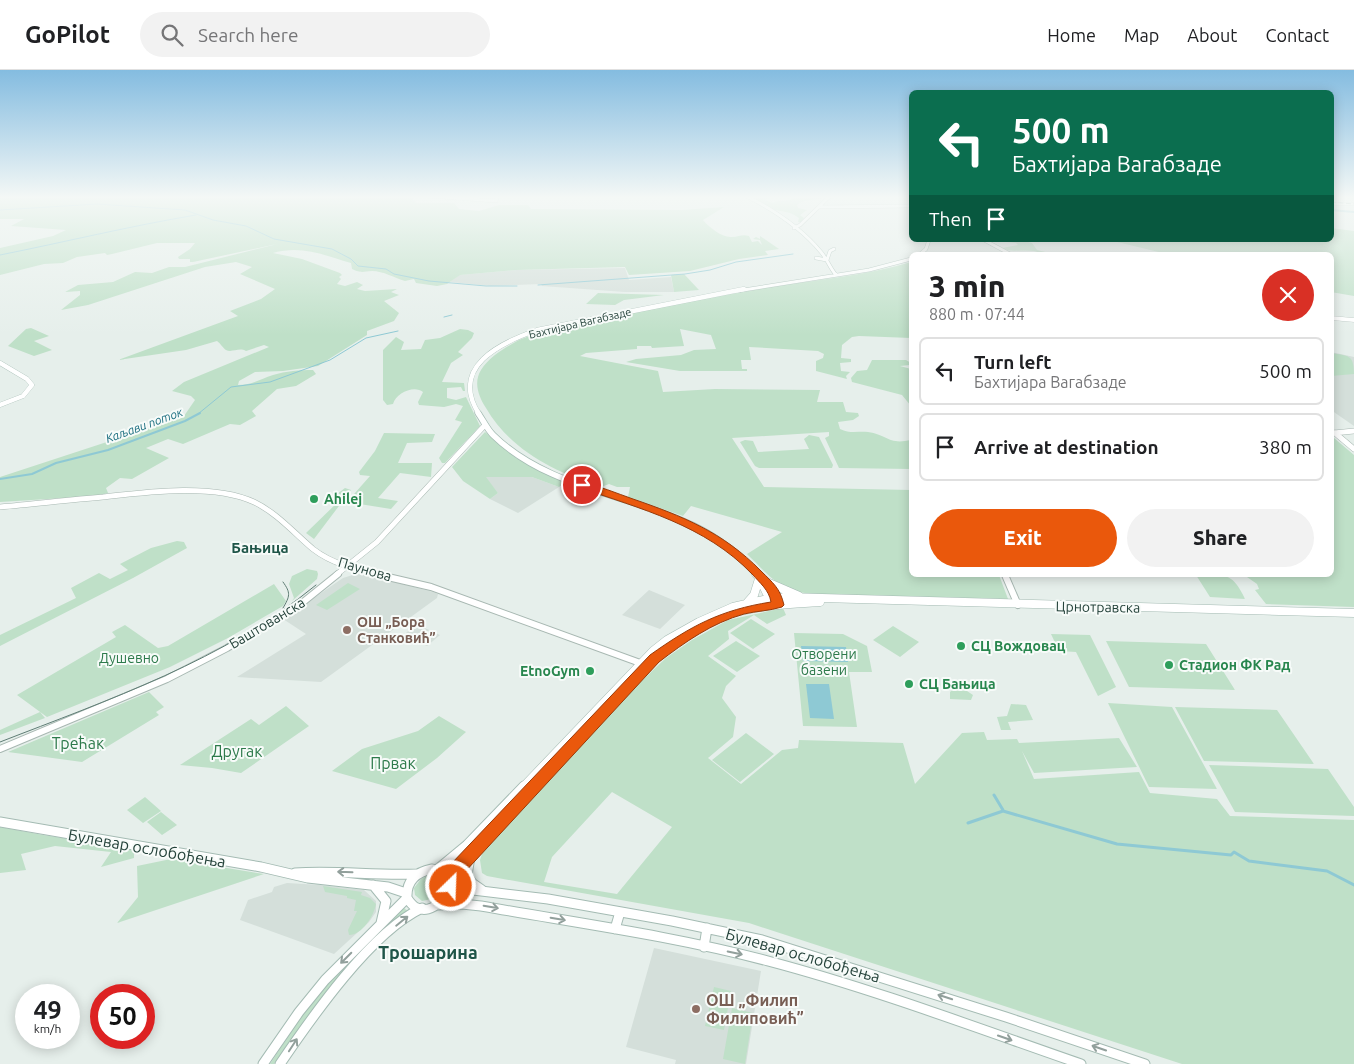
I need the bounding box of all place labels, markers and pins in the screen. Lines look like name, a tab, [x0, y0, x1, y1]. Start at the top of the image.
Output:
pin	[561, 464, 603, 506]
place label: Ahilej	[324, 491, 362, 507]
marker: Ahilej	[308, 493, 320, 505]
place label: ОШ „Бора Станковић”	[357, 614, 436, 646]
marker: ОШ „Бора Станковић”	[341, 624, 353, 636]
place label: СЦ Вождовац	[971, 638, 1066, 654]
marker: СЦ Вождовац	[955, 640, 967, 652]
place label: Стадион ФК Рад	[1179, 657, 1290, 673]
marker: Стадион ФК Рад	[1163, 659, 1175, 671]
place label: EtnoGym	[520, 663, 580, 679]
marker: EtnoGym	[584, 665, 596, 677]
place label: СЦ Бањица	[919, 676, 996, 692]
marker: СЦ Бањица	[903, 678, 915, 690]
place label: ОШ „Филип Филиповић”	[706, 991, 804, 1027]
marker: ОШ „Филип Филиповић”	[690, 1003, 702, 1015]

